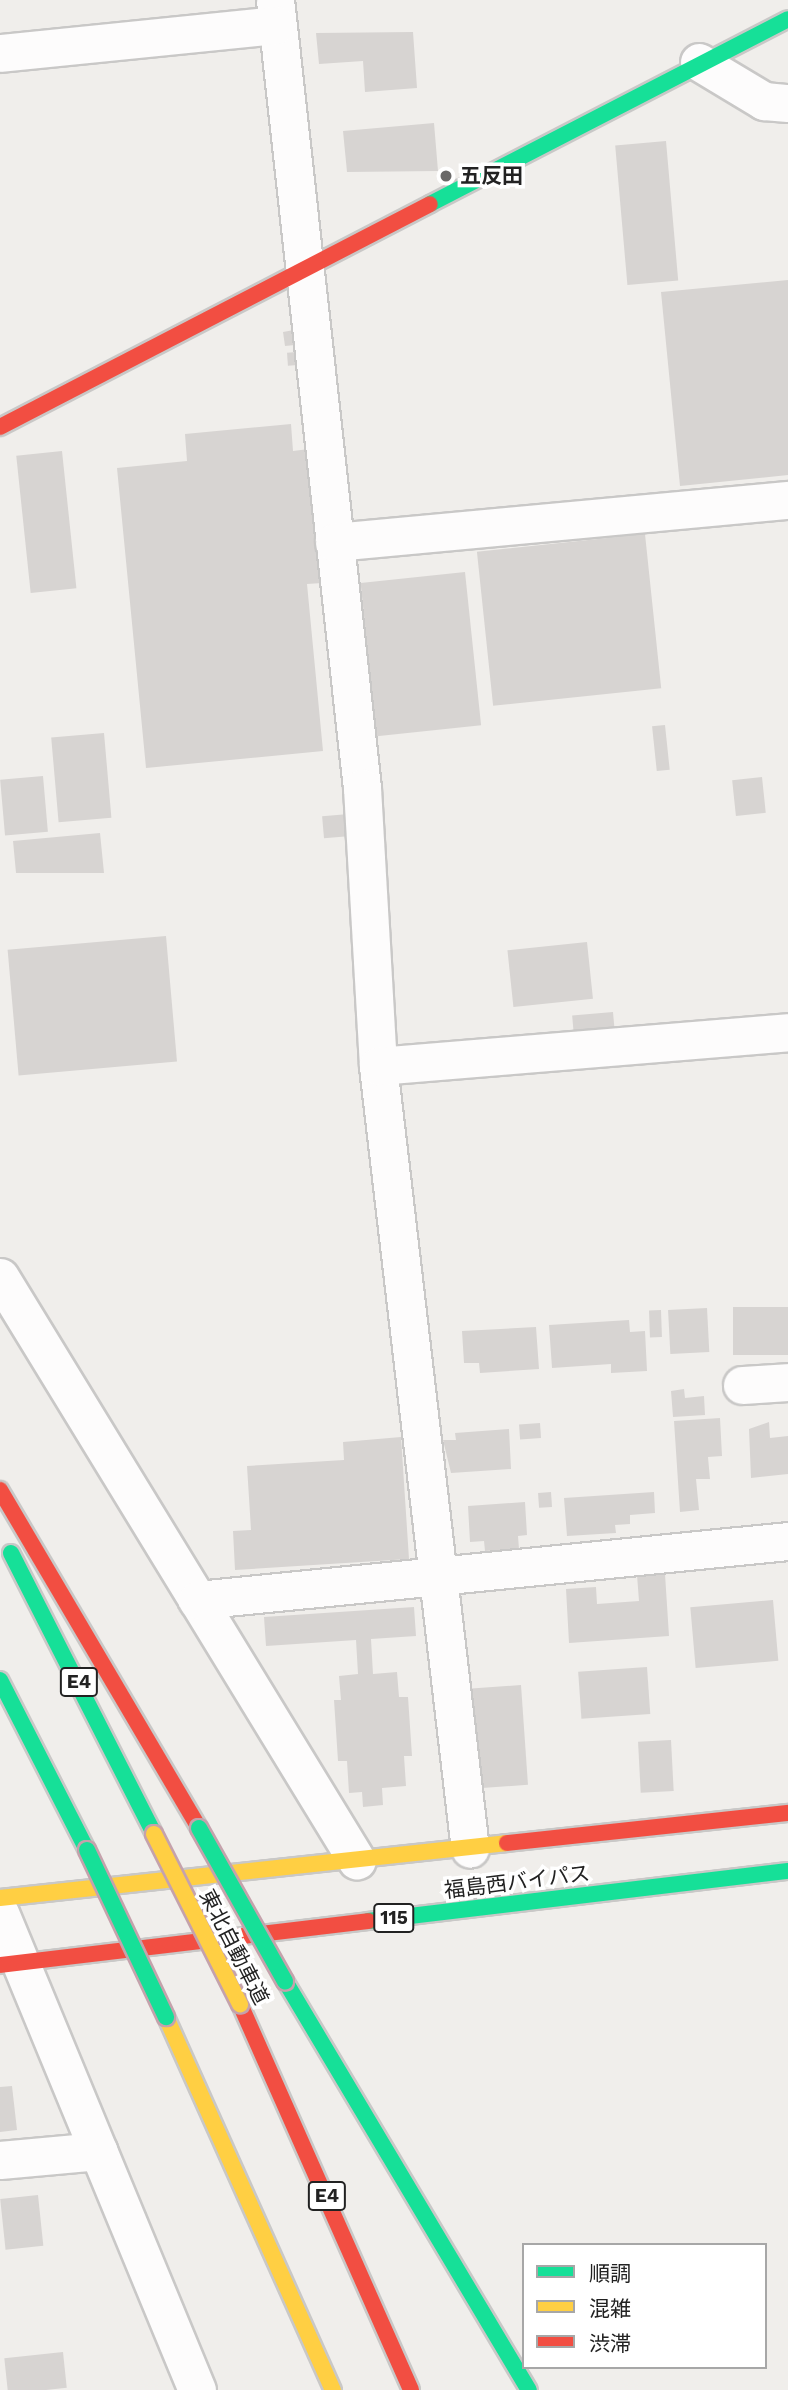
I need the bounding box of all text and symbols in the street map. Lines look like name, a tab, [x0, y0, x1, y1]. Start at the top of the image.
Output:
place label: 五反田	[460, 163, 523, 189]
marker: 五反田	[438, 168, 454, 184]
road number: E4	[60, 1666, 98, 1698]
street label: 福島西バイパス	[443, 1861, 591, 1903]
street label: 東北自動車道	[194, 1885, 274, 2009]
road number: 115	[373, 1902, 415, 1934]
road number: E4	[308, 2180, 346, 2212]
legend	[522, 2243, 767, 2369]
text: 順調	[589, 2261, 631, 2286]
text: 混雑	[589, 2296, 631, 2321]
text: 渋滞	[589, 2331, 631, 2356]

